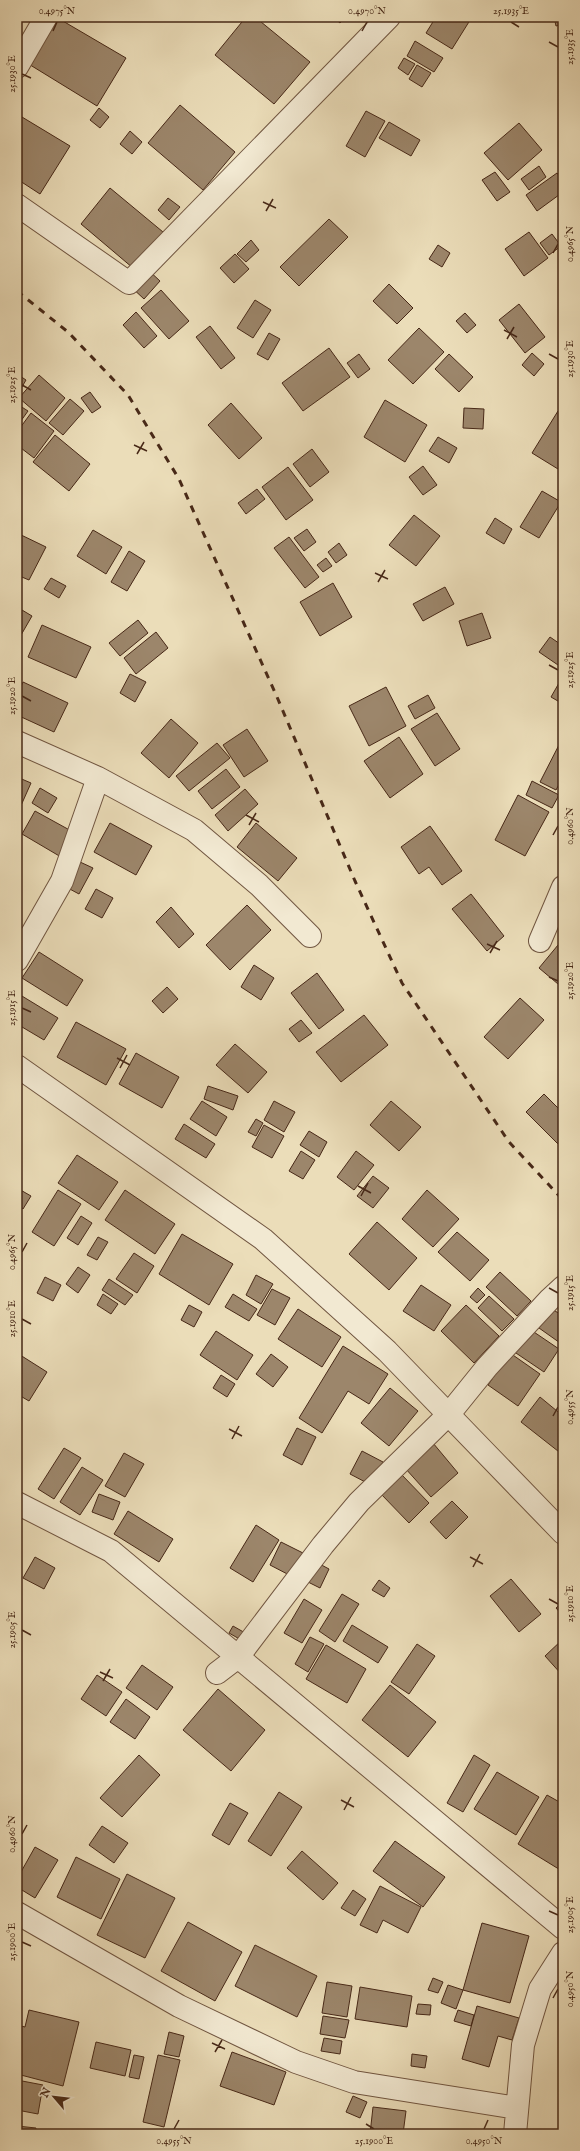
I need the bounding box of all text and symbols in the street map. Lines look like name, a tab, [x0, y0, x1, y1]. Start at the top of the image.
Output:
text: 0.4975°N	[39, 5, 76, 18]
text: 0.4970°N	[348, 5, 386, 18]
text: 25.1935°E	[493, 5, 529, 18]
text: 25.1935°E	[564, 29, 577, 65]
text: 25.1930°E	[6, 55, 19, 93]
text: 0.4965°N	[564, 226, 577, 262]
text: 25.1930°E	[564, 340, 577, 378]
text: 25.1925°E	[6, 366, 19, 403]
text: 25.1925°E	[564, 651, 577, 688]
text: 25.1920°E	[6, 677, 19, 715]
text: 0.4960°N	[564, 807, 577, 845]
text: 25.1920°E	[564, 962, 577, 1000]
text: 25.1915°E	[6, 990, 19, 1026]
text: 0.4965°N	[6, 1234, 19, 1270]
text: 25.1915°E	[564, 1275, 577, 1311]
text: 25.1910°E	[6, 1300, 19, 1338]
text: 0.4955°N	[564, 1389, 577, 1425]
text: 25.1910°E	[564, 1585, 577, 1623]
text: 25.1905°E	[6, 1611, 19, 1649]
text: 0.4960°N	[6, 1815, 19, 1853]
text: 25.1905°E	[564, 1896, 577, 1934]
text: 25.1900°E	[6, 1923, 19, 1961]
text: 0.4950°N	[564, 1970, 577, 2007]
north arrow	[34, 2077, 74, 2117]
text: N	[37, 2085, 55, 2101]
text: 0.4955°N	[156, 2135, 192, 2148]
text: 25.1900°E	[355, 2135, 393, 2148]
text: 0.4950°N	[466, 2135, 503, 2148]

